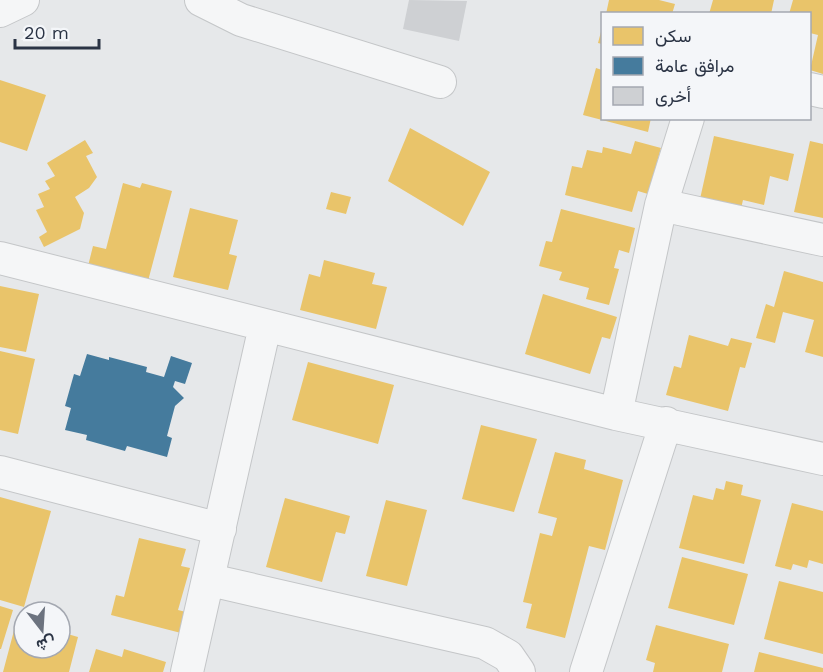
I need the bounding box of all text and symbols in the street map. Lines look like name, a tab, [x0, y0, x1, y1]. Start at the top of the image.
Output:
scale bar	[15, 12, 99, 50]
legend	[601, 12, 811, 120]
text: 20 m	[24, 22, 69, 43]
text: سكن	[655, 25, 691, 47]
text: مرافق عامة	[655, 55, 734, 77]
text: أخرى	[655, 85, 691, 107]
north arrow	[12, 600, 72, 660]
text: ش	[34, 632, 58, 656]

